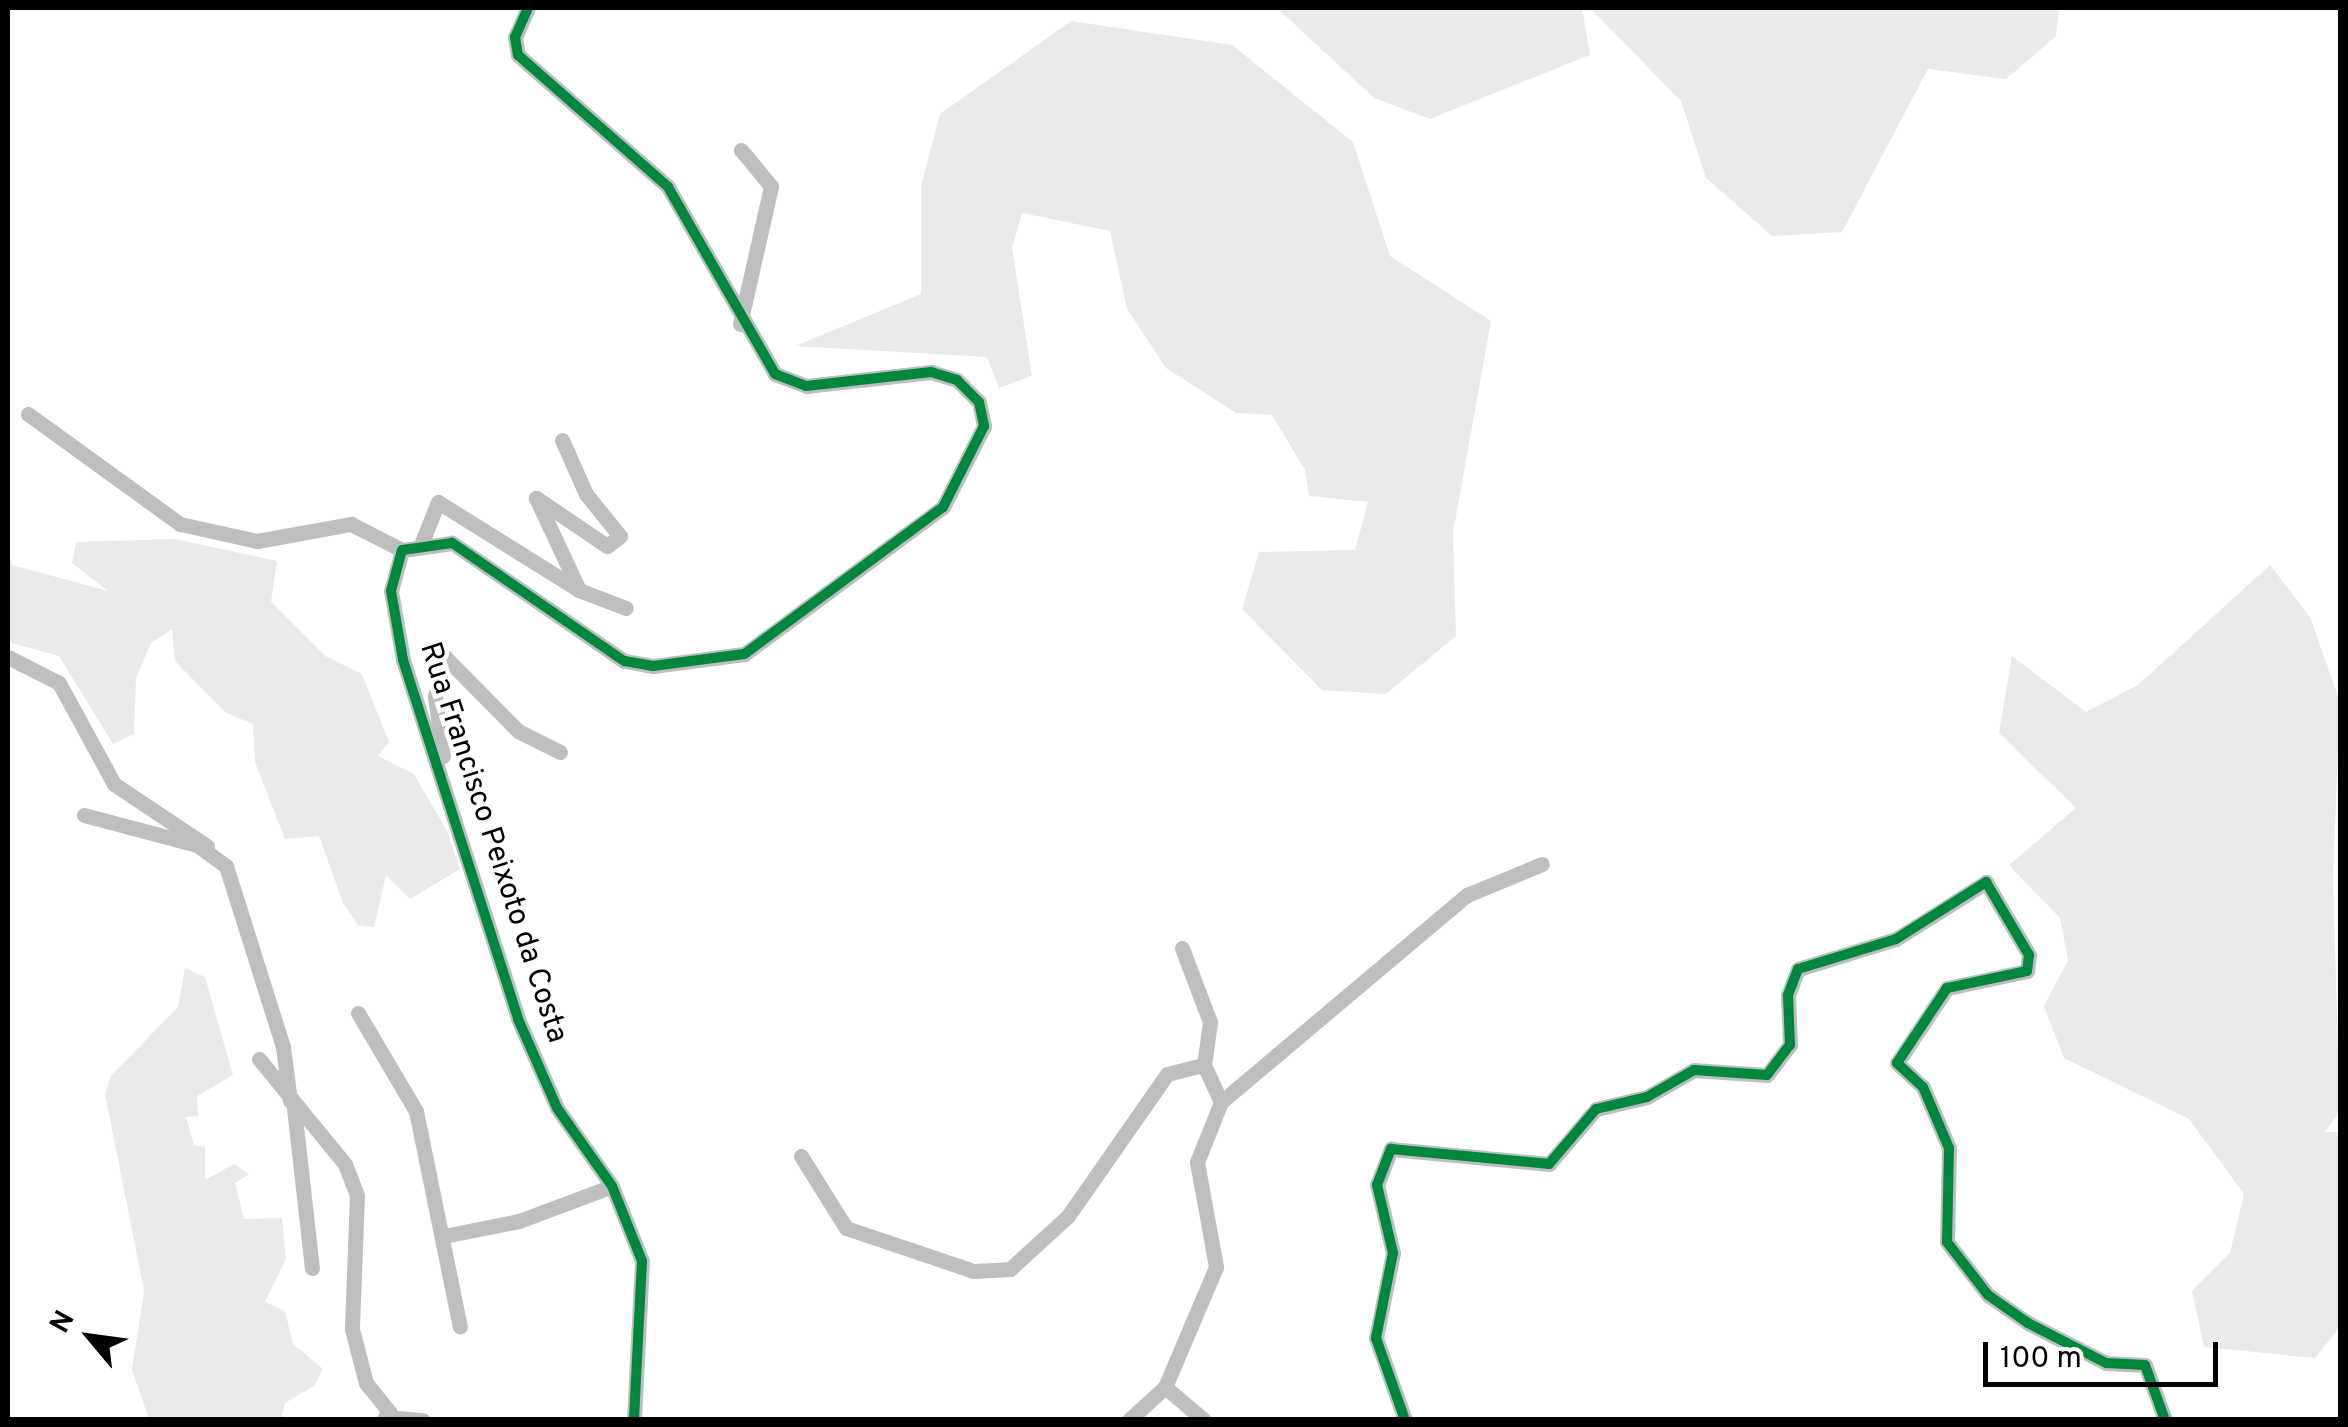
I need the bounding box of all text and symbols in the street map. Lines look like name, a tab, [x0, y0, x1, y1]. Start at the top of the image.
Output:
street label: Rua Francisco Peixoto da Costa	[410, 638, 574, 1048]
north arrow	[40, 1287, 140, 1387]
text: N	[43, 1305, 84, 1340]
scale bar	[1988, 1322, 2223, 1384]
text: 100 m	[2000, 1341, 2082, 1378]

